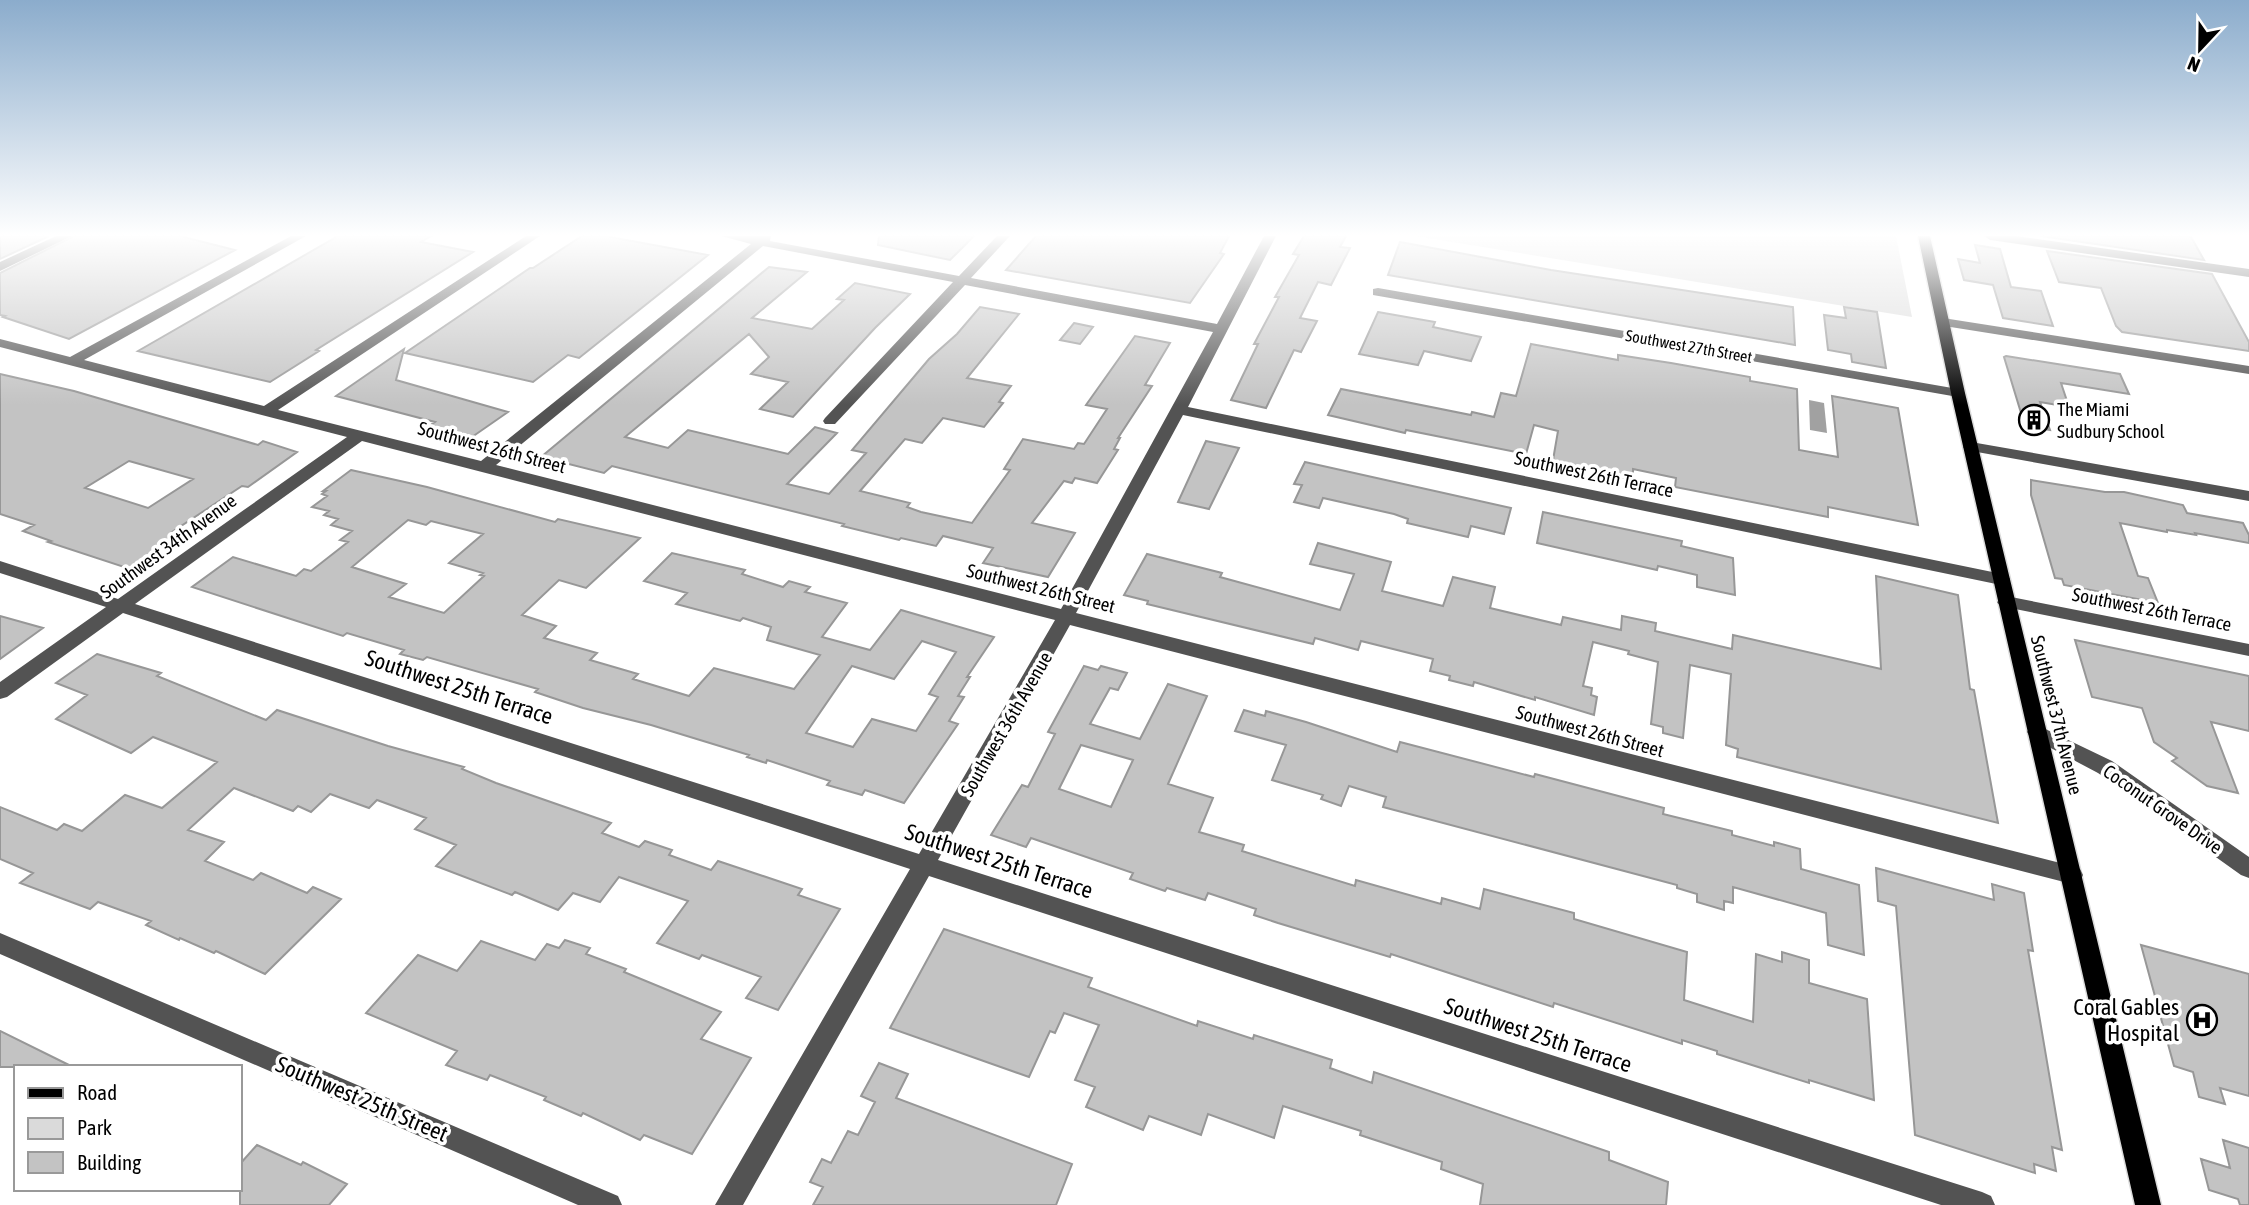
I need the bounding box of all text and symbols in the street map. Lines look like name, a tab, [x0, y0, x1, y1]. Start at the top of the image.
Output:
north arrow	[2165, 14, 2235, 84]
text: N	[2184, 52, 2203, 77]
street label: Southwest 27th Street	[1624, 326, 1754, 366]
place label: The Miami Sudbury School	[2057, 398, 2165, 442]
building icon: The Miami Sudbury School	[2017, 403, 2051, 437]
street label: Southwest 26th Street	[416, 417, 568, 477]
street label: Southwest 26th Terrace	[1513, 446, 1675, 502]
street label: Southwest 34th Avenue	[96, 489, 240, 603]
street label: Southwest 26th Street	[965, 559, 1117, 617]
street label: Southwest 26th Terrace	[2071, 583, 2233, 635]
street label: Southwest 37th Avenue	[2027, 633, 2087, 797]
street label: Southwest 25th Terrace	[362, 644, 556, 730]
street label: Southwest 36th Avenue	[956, 648, 1056, 800]
street label: Southwest 26th Street	[1514, 701, 1666, 761]
street label: Coconut Grove Drive	[2099, 760, 2227, 858]
street label: Southwest 25th Terrace	[902, 818, 1096, 904]
street label: Southwest 25th Terrace	[1441, 992, 1635, 1078]
place label: Coral Gables Hospital	[2073, 994, 2179, 1046]
hospital icon: Coral Gables Hospital	[2185, 1003, 2219, 1037]
street label: Southwest 25th Street	[272, 1051, 452, 1147]
legend	[14, 1065, 242, 1191]
text: Road	[77, 1080, 117, 1104]
text: Park	[77, 1115, 112, 1139]
text: Building	[77, 1150, 141, 1174]

